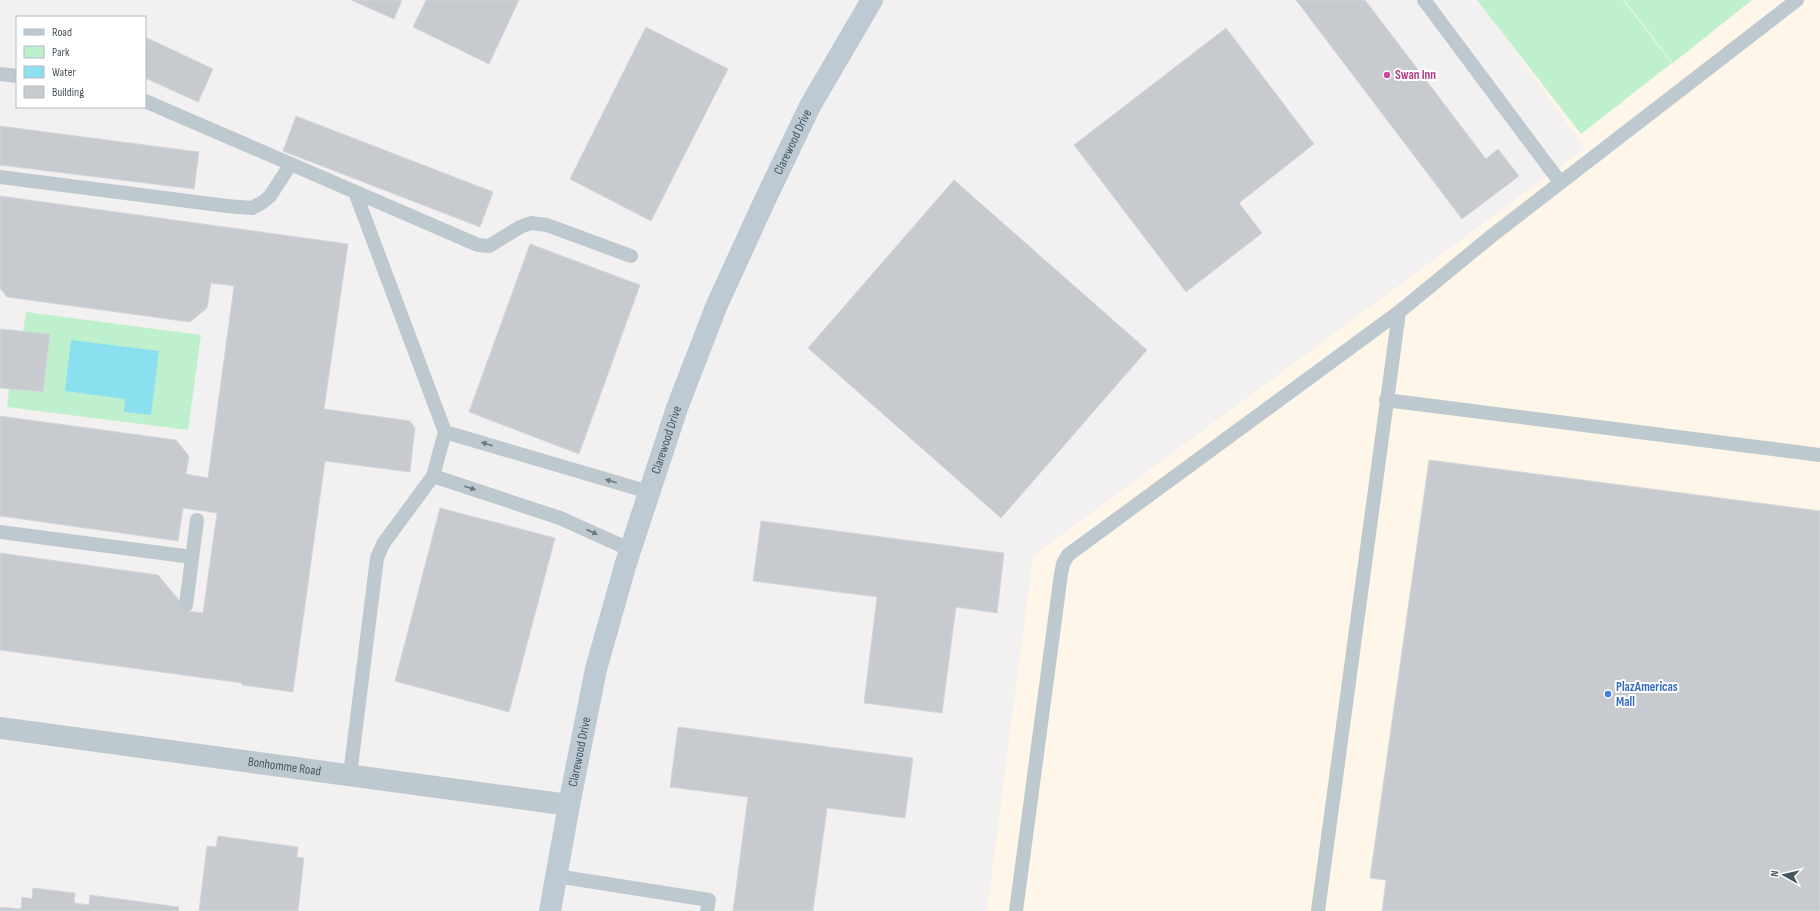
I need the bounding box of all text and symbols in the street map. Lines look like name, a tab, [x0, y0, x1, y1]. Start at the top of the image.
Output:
legend	[16, 16, 146, 108]
text: Road	[52, 25, 72, 40]
text: Park	[52, 45, 70, 60]
text: Water	[52, 65, 76, 80]
place label: Swan Inn	[1395, 67, 1436, 83]
marker: Swan Inn	[1382, 70, 1392, 80]
text: Building	[52, 85, 84, 100]
street label: Clarewood Drive	[770, 107, 815, 177]
street label: Clarewood Drive	[648, 404, 685, 476]
one-way arrow	[480, 441, 492, 447]
one-way arrow	[605, 478, 617, 484]
one-way arrow	[465, 486, 477, 492]
one-way arrow	[587, 529, 598, 535]
place label: PlazAmericas Mall	[1616, 679, 1678, 710]
marker: PlazAmericas Mall	[1603, 689, 1613, 699]
street label: Clarewood Drive	[565, 715, 594, 788]
street label: Bonhomme Road	[247, 754, 322, 779]
north arrow	[1764, 855, 1804, 895]
text: N	[1768, 870, 1781, 877]

